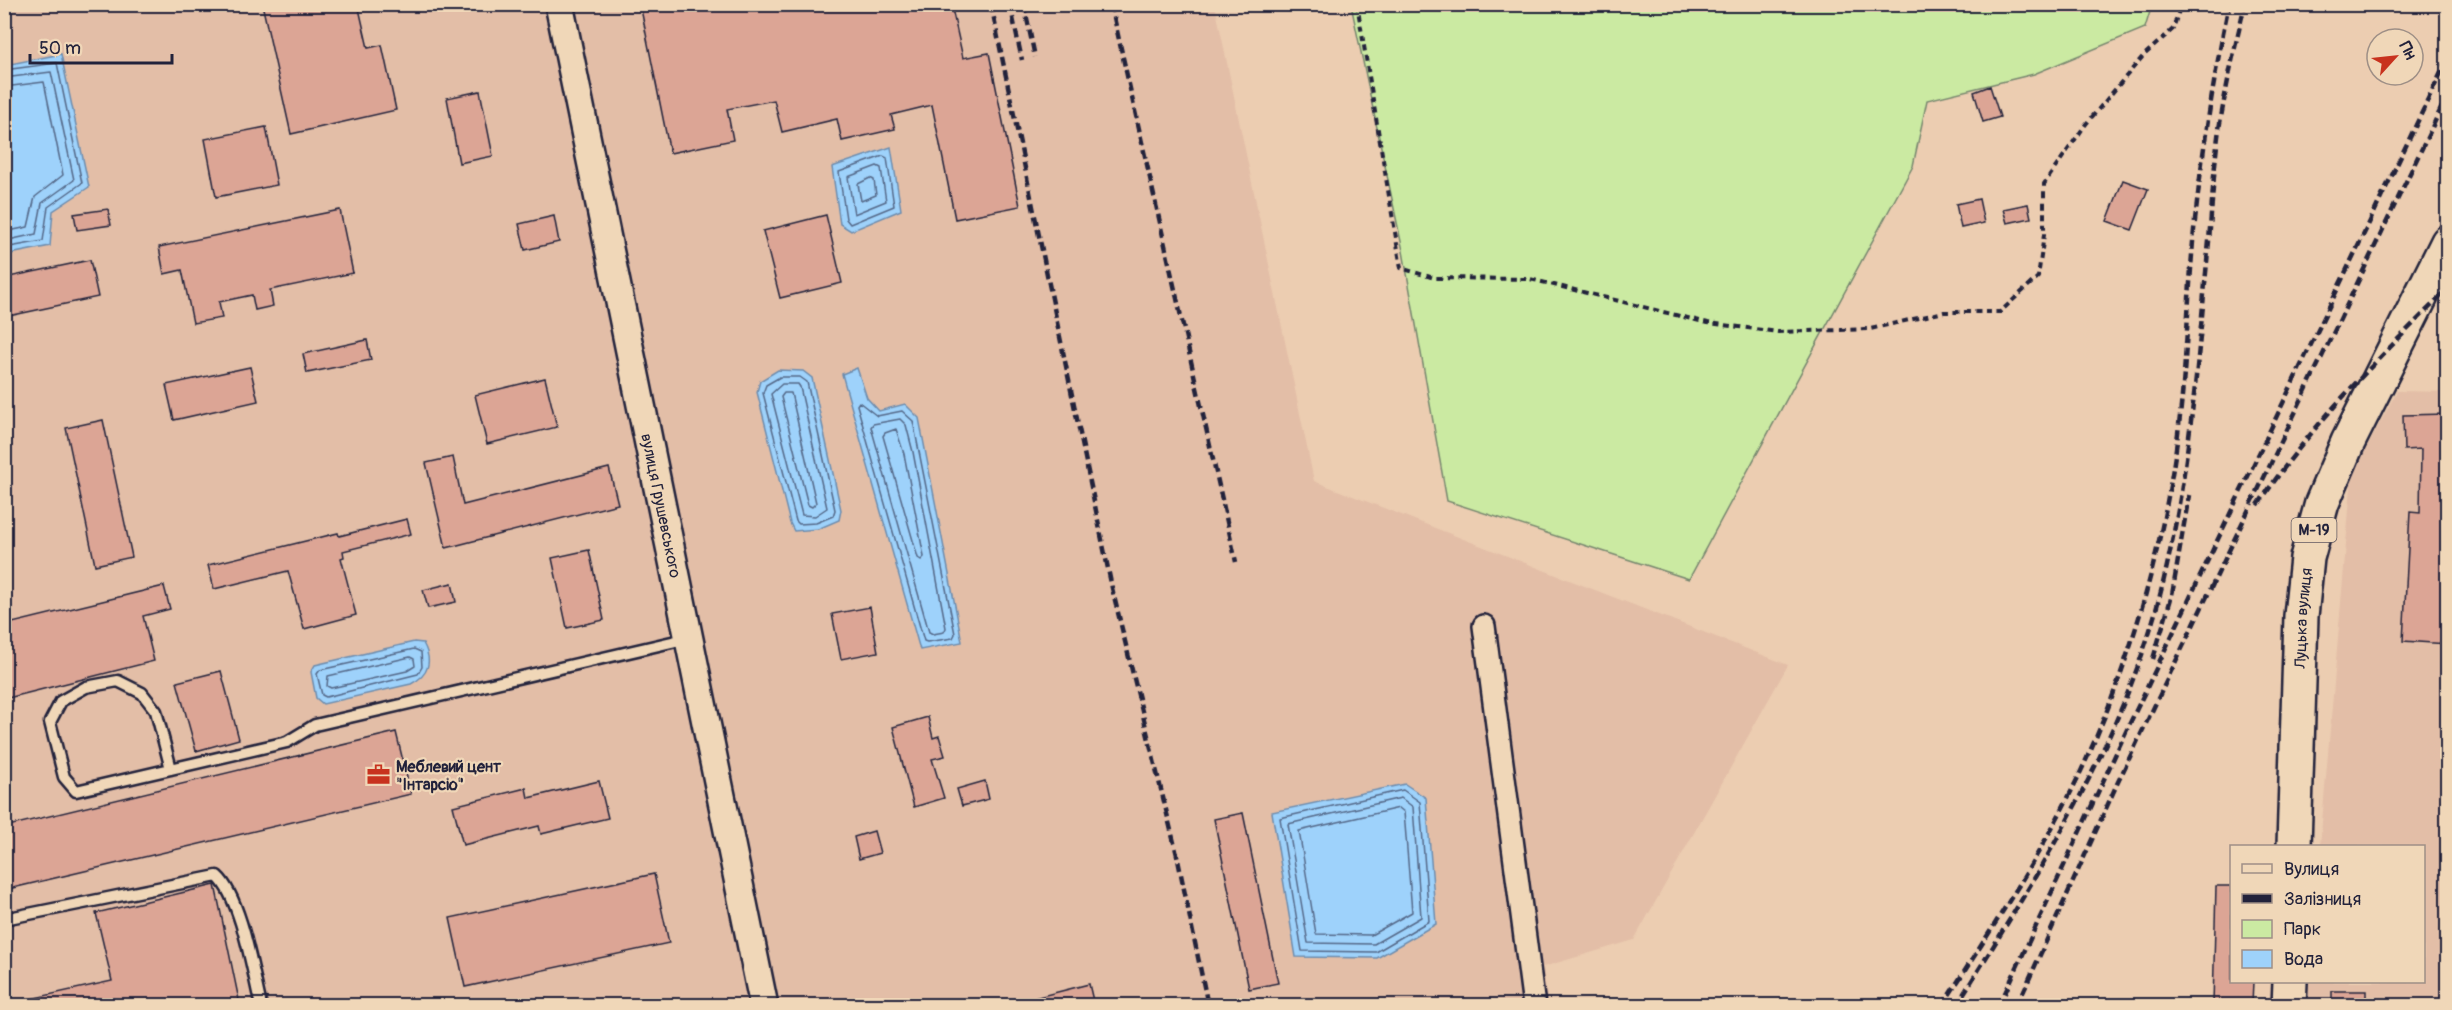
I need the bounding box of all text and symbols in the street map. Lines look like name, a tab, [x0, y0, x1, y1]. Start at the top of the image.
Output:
scale bar	[30, 27, 172, 65]
north arrow	[2365, 27, 2425, 87]
text: 50 m	[39, 37, 81, 60]
text: Пн	[2395, 38, 2420, 63]
street label: вулиця Грушевського	[636, 432, 685, 580]
road number: М-19	[2292, 518, 2336, 542]
street label: Луцька вулиця	[2290, 567, 2317, 670]
place label: Меблевий цент "Інтарсіо"	[396, 757, 502, 795]
office icon: Меблевий цент "Інтарсіо"	[365, 762, 391, 788]
legend	[2230, 845, 2425, 983]
text: Вулиця	[2284, 858, 2339, 881]
text: Залізниця	[2284, 888, 2361, 911]
text: Парк	[2284, 918, 2321, 941]
text: Вода	[2284, 948, 2323, 971]

